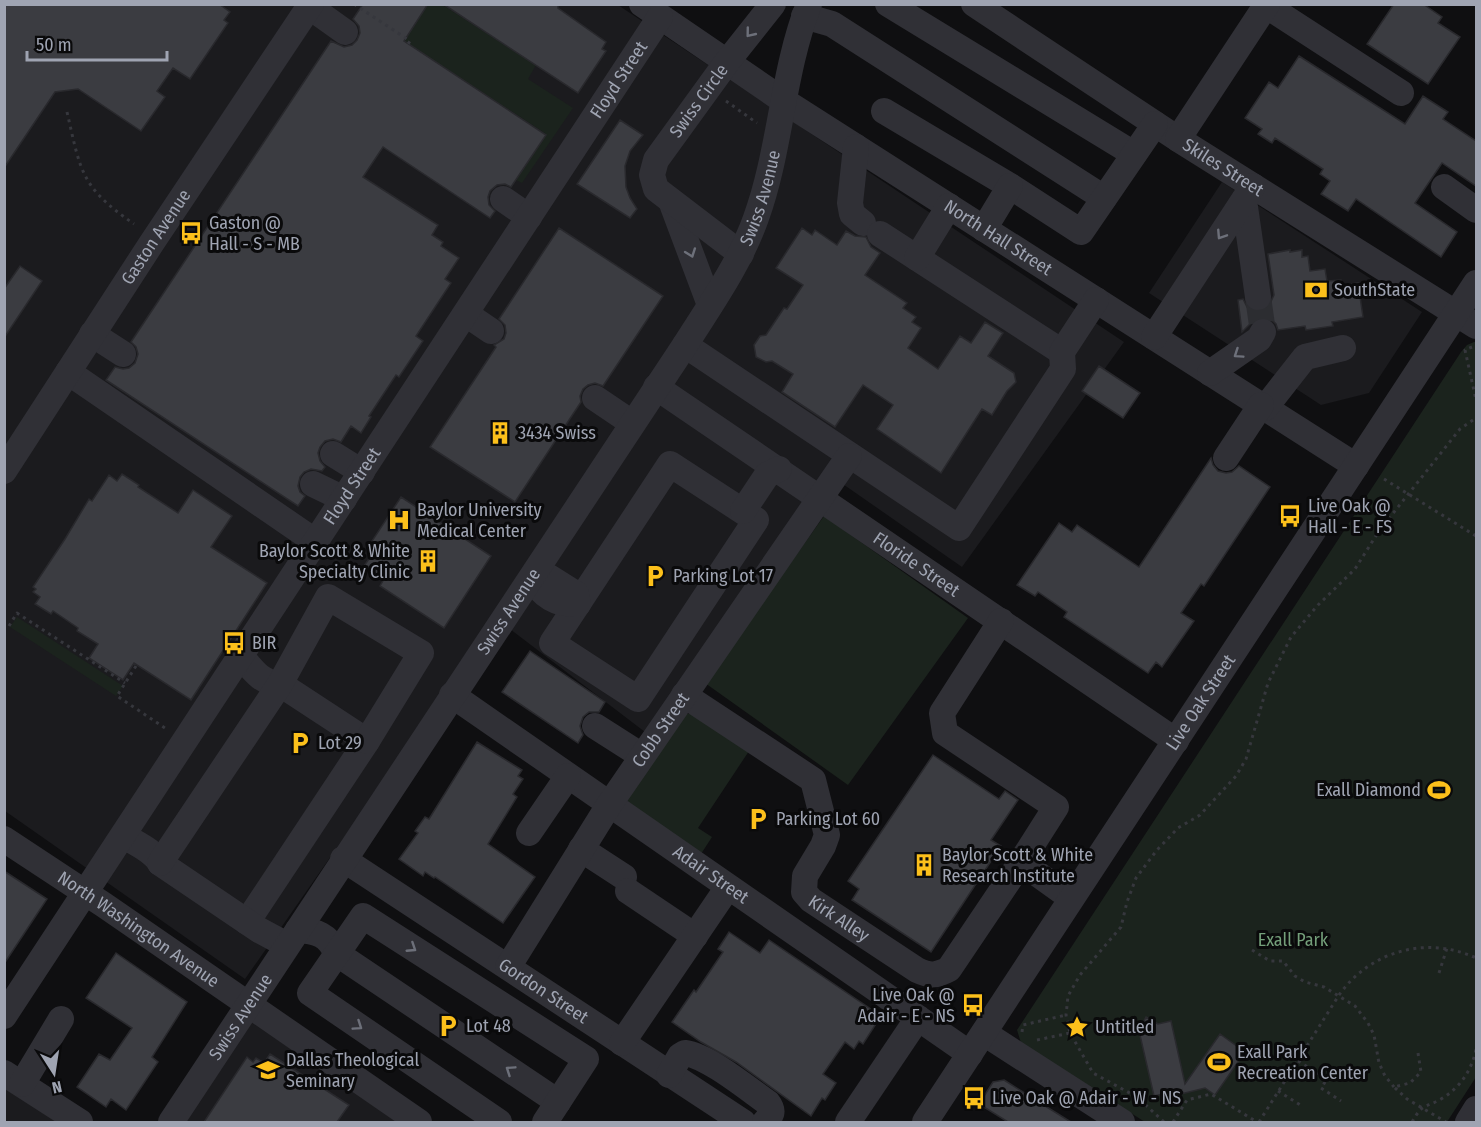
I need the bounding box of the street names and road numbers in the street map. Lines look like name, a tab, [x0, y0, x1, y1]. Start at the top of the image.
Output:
street label: Floyd Street	[585, 37, 652, 123]
street label: Swiss Circle	[665, 60, 733, 142]
street label: Skiles Street	[1179, 134, 1268, 201]
street label: Swiss Avenue	[735, 148, 785, 249]
street label: Gaston Avenue	[117, 185, 195, 289]
street label: North Hall Street	[940, 195, 1056, 280]
street label: Floyd Street	[319, 443, 385, 529]
street label: Floride Street	[869, 527, 964, 602]
street label: Swiss Avenue	[472, 564, 545, 659]
street label: Live Oak Street	[1161, 650, 1240, 755]
street label: Cobb Street	[627, 688, 694, 772]
street label: Adair Street	[669, 841, 753, 908]
street label: North Washington Avenue	[54, 867, 224, 992]
street label: Kirk Alley	[804, 890, 874, 947]
street label: Gordon Street	[495, 953, 593, 1028]
street label: Swiss Avenue	[204, 970, 277, 1064]

